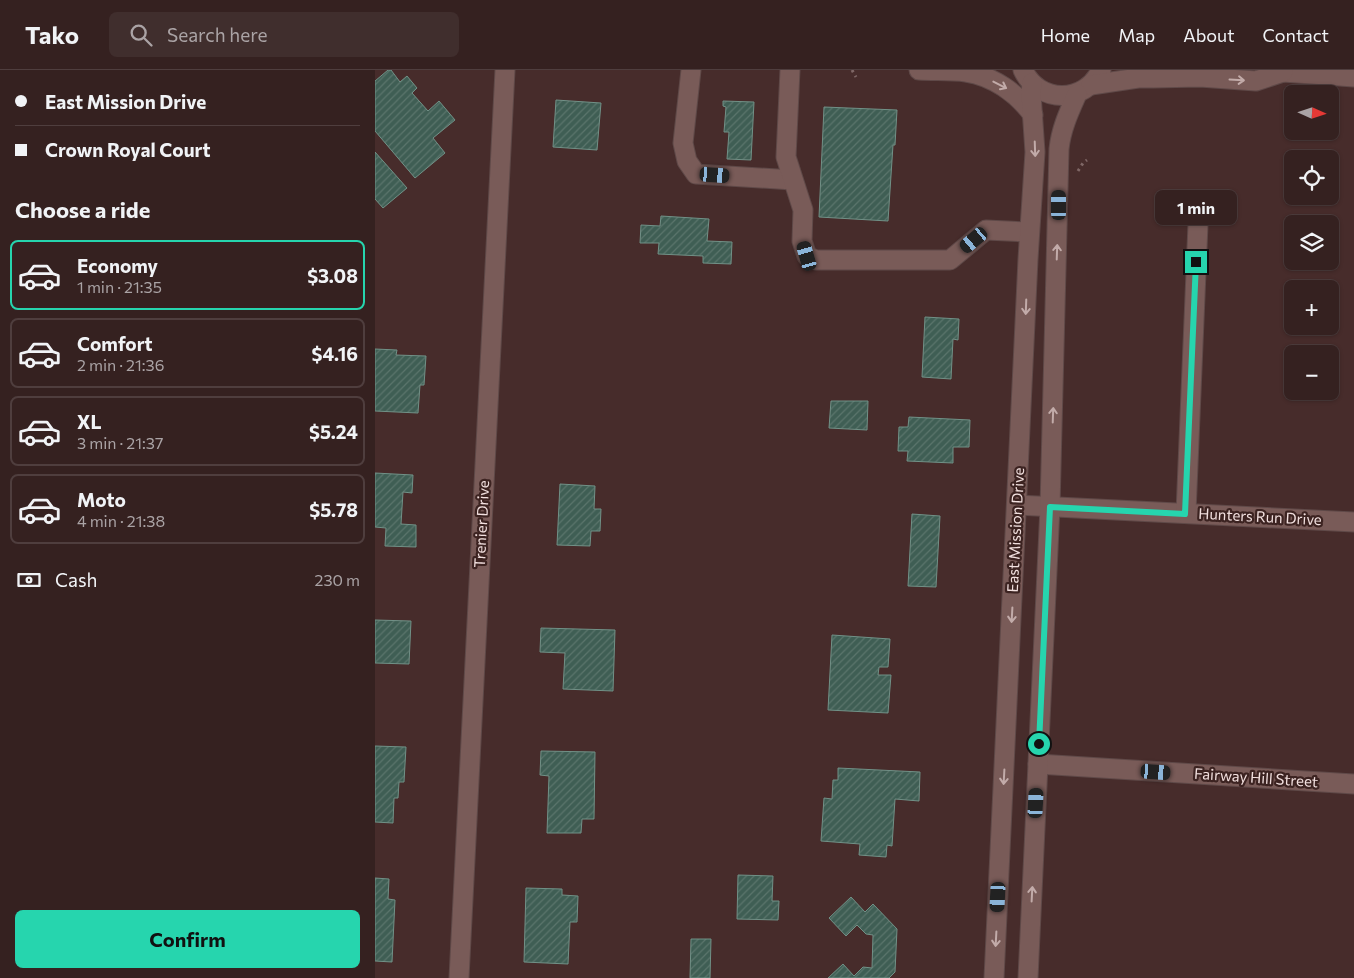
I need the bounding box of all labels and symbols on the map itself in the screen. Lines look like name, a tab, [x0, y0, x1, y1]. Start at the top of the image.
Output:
one-way arrow	[1229, 75, 1245, 84]
one-way arrow	[992, 81, 1007, 90]
north arrow	[1284, 85, 1339, 140]
one-way arrow	[1030, 141, 1039, 157]
car	[699, 166, 730, 184]
car	[1051, 190, 1066, 220]
callout: 1 min	[1155, 190, 1237, 224]
car	[957, 225, 990, 255]
car	[795, 240, 818, 272]
one-way arrow	[1052, 245, 1062, 261]
route end	[1185, 251, 1207, 273]
one-way arrow	[1021, 299, 1030, 315]
one-way arrow	[1048, 407, 1057, 423]
street label: East Mission Drive	[1003, 467, 1027, 593]
street label: Trenier Drive	[470, 480, 492, 568]
street label: Hunters Run Drive	[1198, 504, 1322, 528]
one-way arrow	[1007, 607, 1016, 623]
route start	[1028, 733, 1050, 755]
car	[1140, 763, 1171, 781]
street label: Fairway Hill Street	[1194, 764, 1319, 790]
one-way arrow	[999, 768, 1009, 785]
car	[1027, 788, 1044, 818]
car	[989, 882, 1006, 912]
one-way arrow	[1027, 887, 1036, 903]
one-way arrow	[991, 931, 1000, 947]

